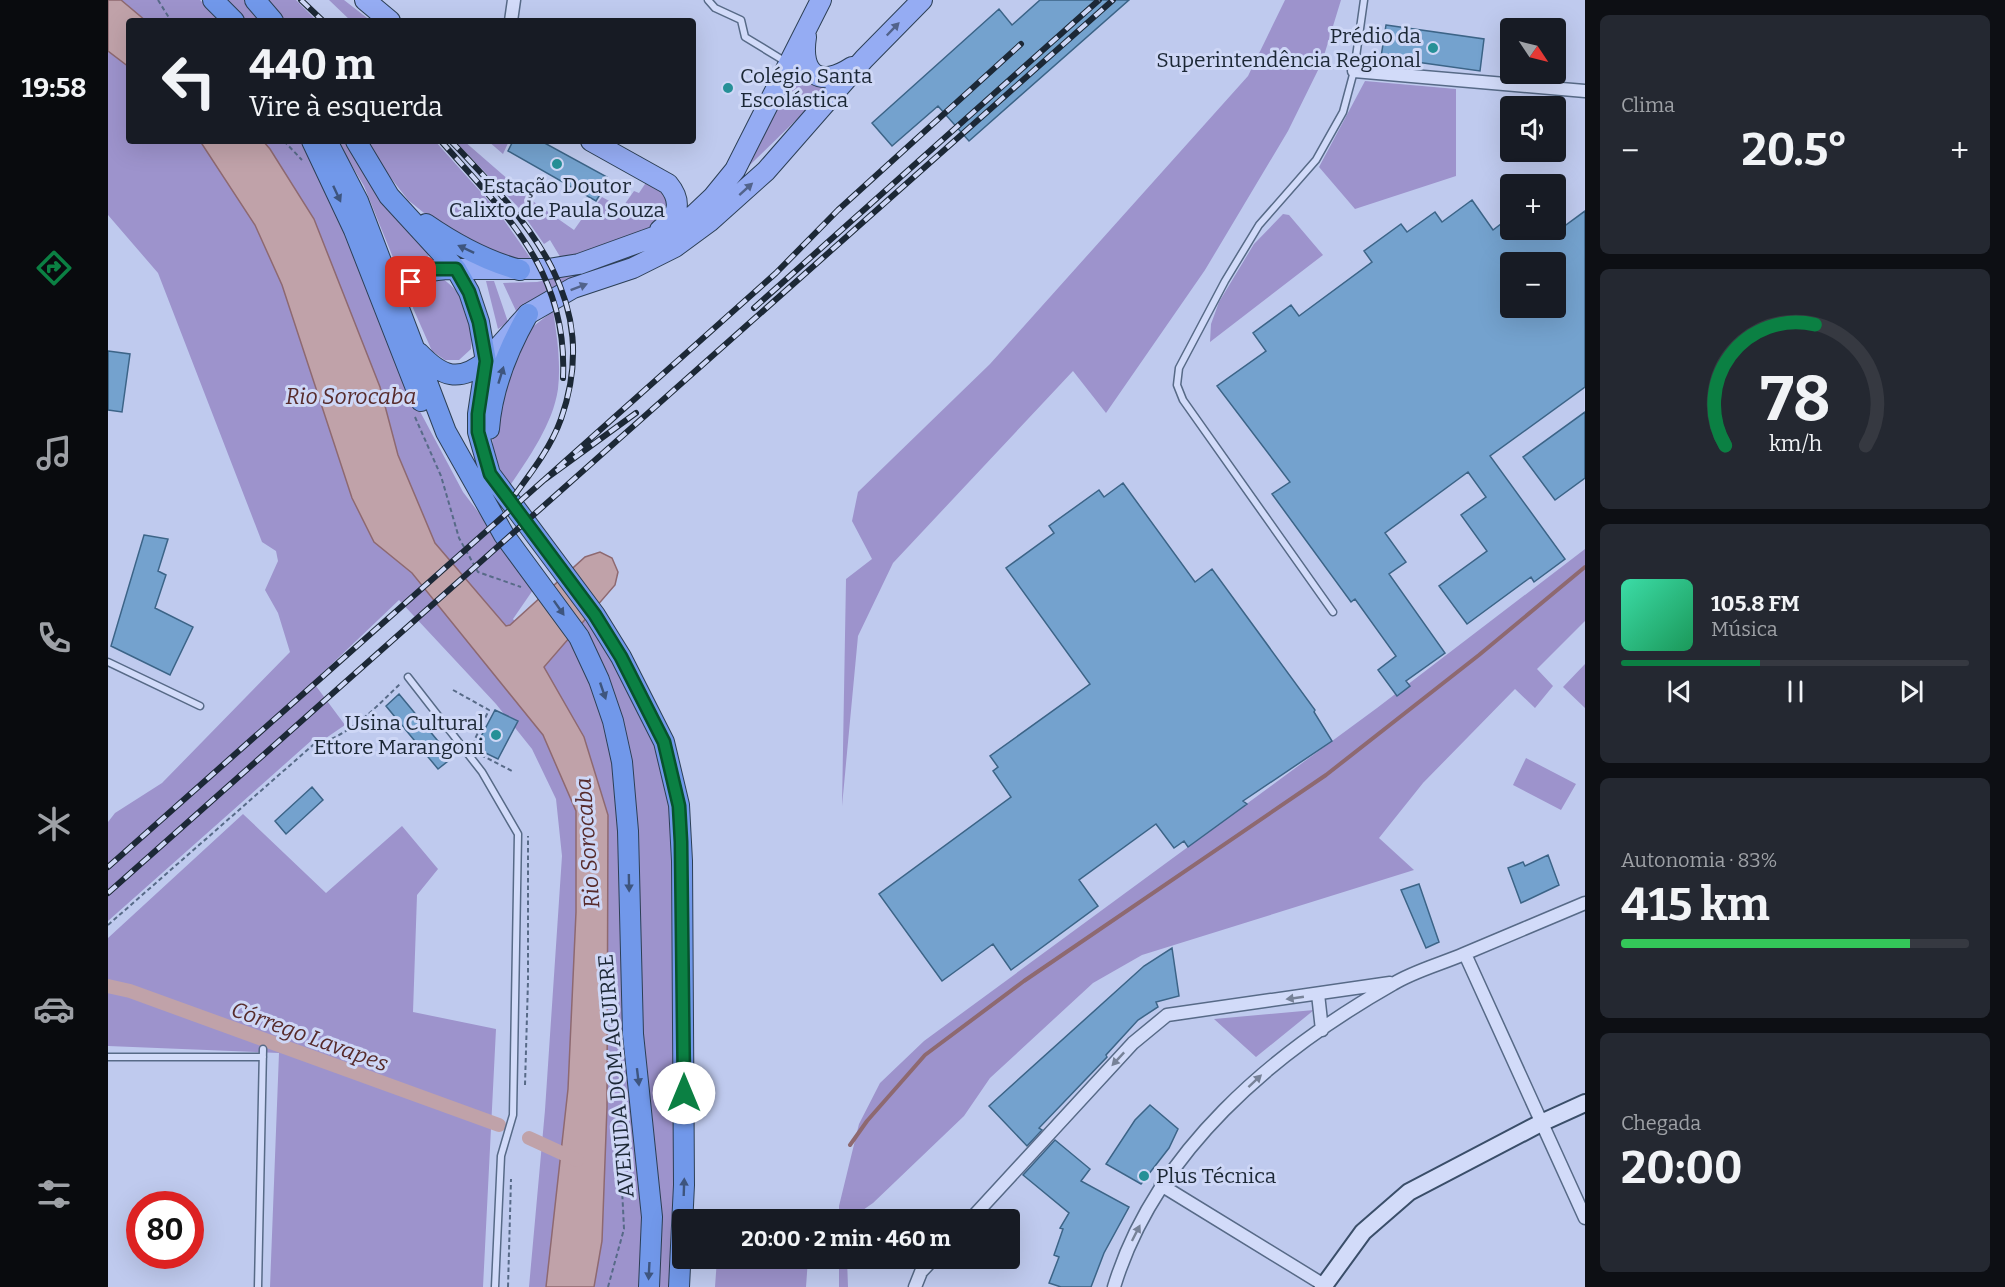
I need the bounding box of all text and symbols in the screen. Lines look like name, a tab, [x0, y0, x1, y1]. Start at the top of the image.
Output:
north arrow	[1500, 18, 1566, 84]
map controls	[1500, 18, 1566, 318]
one-way arrow	[886, 23, 900, 37]
place label: Prédio da Superintendência Regional	[1156, 23, 1421, 73]
text: 440 m	[249, 40, 375, 90]
marker: Prédio da Superintendência Regional	[1426, 41, 1440, 55]
icon: left	[150, 42, 228, 120]
place label: Colégio Santa Escolástica	[740, 63, 873, 113]
text: 19:58	[22, 72, 86, 104]
marker: Colégio Santa Escolástica	[721, 81, 735, 95]
text: Vire à esquerda	[249, 91, 443, 123]
text: Clima	[1621, 93, 1675, 117]
button: sound	[1500, 96, 1566, 162]
text: 20.5°	[1742, 123, 1848, 177]
text: −	[1621, 131, 1639, 171]
text: +	[1950, 131, 1969, 171]
marker: Estação Doutor Calixto de Paula Souza	[550, 157, 564, 171]
place label: Estação Doutor Calixto de Paula Souza	[449, 173, 666, 223]
button: +	[1500, 174, 1566, 240]
one-way arrow	[738, 182, 753, 196]
one-way arrow	[332, 185, 341, 202]
one-way arrow	[457, 244, 474, 253]
icon: directions	[33, 247, 75, 289]
button: −	[1500, 252, 1566, 318]
pin	[385, 256, 436, 307]
icon: arrive	[394, 265, 427, 298]
one-way arrow	[571, 281, 589, 291]
text: 78	[1760, 362, 1830, 437]
one-way arrow	[497, 366, 506, 384]
water label: Rio Sorocaba	[286, 383, 416, 410]
icon: music	[33, 432, 75, 474]
text: km/h	[1768, 432, 1822, 458]
text: 105.8 FM	[1711, 590, 1800, 617]
one-way arrow	[553, 600, 565, 616]
icon: phone	[33, 617, 75, 659]
text: Música	[1711, 617, 1778, 641]
icon: previous	[1663, 675, 1696, 708]
icon: pause	[1779, 675, 1812, 708]
icon: next	[1895, 675, 1928, 708]
one-way arrow	[599, 682, 608, 700]
place label: Usina Cultural Ettore Marangoni	[313, 710, 484, 760]
marker: Usina Cultural Ettore Marangoni	[489, 728, 503, 742]
water label: Rio Sorocaba	[569, 777, 606, 909]
icon: climate	[33, 803, 75, 845]
text: Autonomia · 83%	[1621, 848, 1778, 872]
one-way arrow	[624, 873, 633, 892]
text: 415 km	[1621, 878, 1770, 932]
street label: AVENIDA DOM AGUIRRE	[592, 953, 640, 1199]
icon: car	[33, 988, 75, 1030]
one-way arrow	[1285, 993, 1304, 1002]
water label: Córrego Lavapes	[228, 996, 392, 1077]
one-way arrow	[1111, 1052, 1125, 1067]
position arrow	[652, 1061, 716, 1125]
one-way arrow	[633, 1068, 643, 1087]
one-way arrow	[1248, 1074, 1262, 1088]
text: Chegada	[1621, 1111, 1701, 1135]
text: 20:00	[1621, 1141, 1743, 1195]
place label: Plus Técnica	[1156, 1163, 1277, 1189]
marker: Plus Técnica	[1137, 1169, 1151, 1183]
icon: filters	[33, 1173, 75, 1215]
one-way arrow	[679, 1177, 689, 1196]
speed limit sign: 80	[126, 1191, 204, 1269]
text: 20:00 · 2 min · 460 m	[741, 1225, 951, 1252]
one-way arrow	[1131, 1225, 1141, 1242]
one-way arrow	[645, 1262, 654, 1281]

